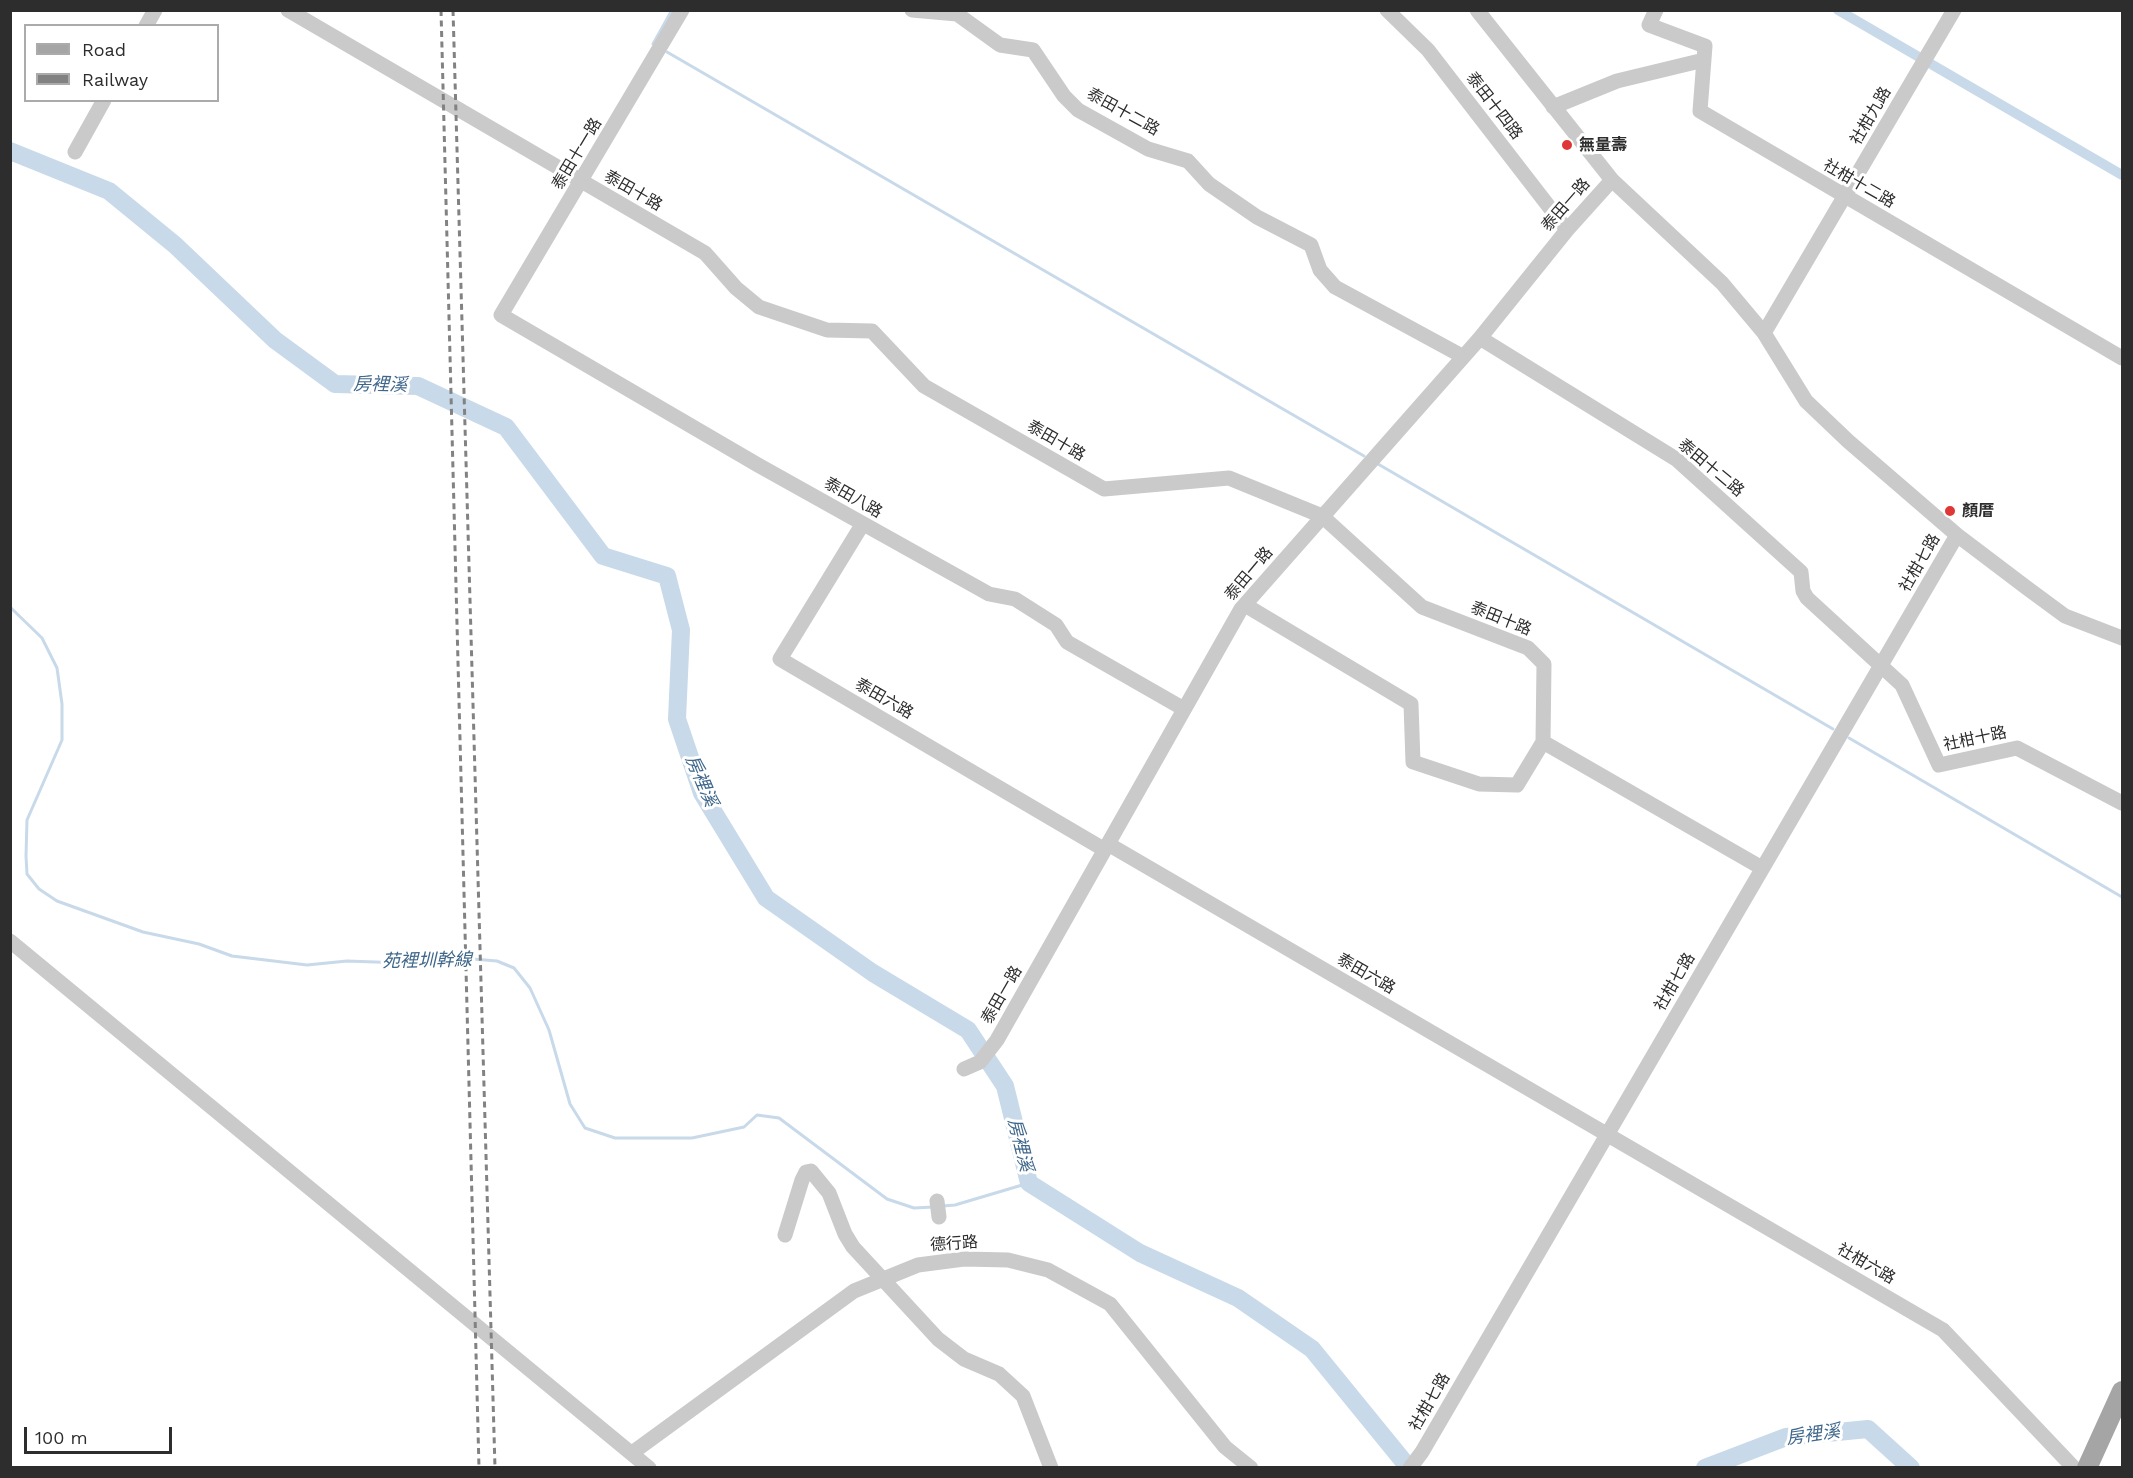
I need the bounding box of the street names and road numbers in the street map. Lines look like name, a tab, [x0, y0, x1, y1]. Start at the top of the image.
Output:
street label: 泰田十四路	[1462, 69, 1526, 143]
street label: 社柑九路	[1847, 83, 1895, 149]
street label: 泰田十二路	[1083, 84, 1163, 140]
street label: 泰田十一路	[548, 115, 606, 193]
street label: 社柑十二路	[1820, 156, 1898, 212]
street label: 泰田十路	[600, 167, 666, 215]
street label: 泰田一路	[1538, 175, 1594, 235]
street label: 泰田十路	[1023, 417, 1089, 465]
street label: 泰田十二路	[1674, 435, 1748, 501]
street label: 泰田八路	[820, 474, 886, 522]
street label: 社柑七路	[1896, 530, 1944, 596]
street label: 泰田一路	[1221, 543, 1277, 605]
street label: 泰田十路	[1468, 598, 1534, 640]
street label: 泰田六路	[851, 675, 917, 723]
street label: 社柑十路	[1942, 723, 2008, 755]
street label: 社柑七路	[1651, 949, 1699, 1015]
street label: 泰田六路	[1333, 950, 1399, 998]
street label: 泰田一路	[978, 962, 1026, 1028]
street label: 德行路	[929, 1233, 979, 1255]
street label: 社柑六路	[1833, 1240, 1899, 1288]
street label: 社柑七路	[1406, 1369, 1454, 1435]

